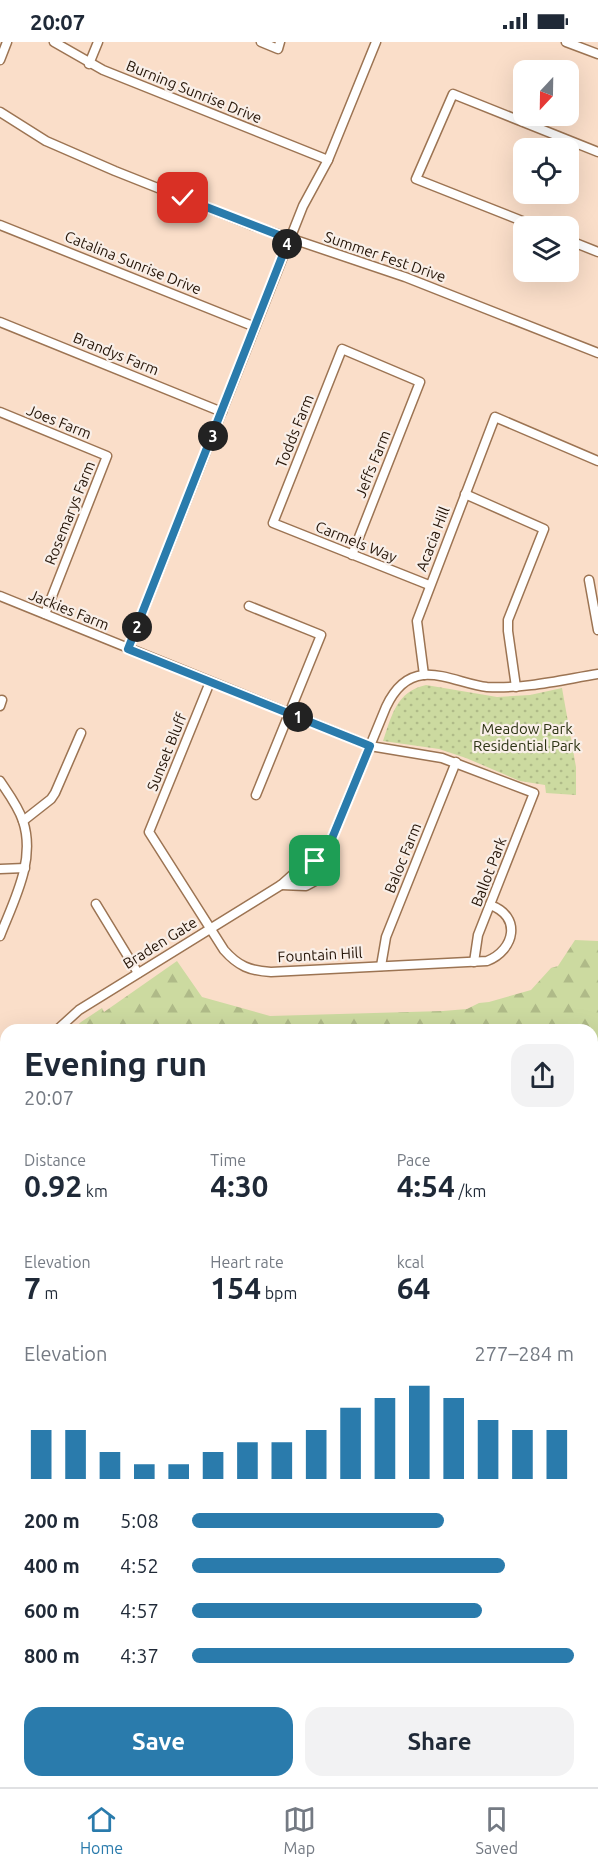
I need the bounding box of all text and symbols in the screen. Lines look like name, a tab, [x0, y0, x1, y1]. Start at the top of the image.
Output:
text: 20:07	[30, 9, 85, 34]
street label: Burning Sunrise Drive	[124, 57, 264, 127]
north arrow	[513, 60, 579, 126]
map controls	[513, 60, 579, 282]
button: locate	[513, 138, 579, 204]
pin	[157, 172, 208, 223]
icon: check	[166, 181, 199, 214]
button: layers	[513, 216, 579, 282]
street label: Catalina Sunrise Drive	[62, 227, 204, 298]
street label: Summer Fest Drive	[322, 228, 448, 285]
pin: 4	[272, 229, 302, 259]
text: 4	[282, 235, 292, 253]
street label: Brandys Farm	[71, 329, 162, 378]
street label: Todds Farm	[272, 392, 317, 470]
street label: Joes Farm	[24, 401, 94, 442]
pin: 3	[198, 421, 228, 451]
text: 3	[208, 427, 218, 445]
street label: Jeffs Farm	[351, 428, 394, 500]
street label: Rosemarys Farm	[41, 458, 98, 567]
street label: Acacia Hill	[412, 504, 453, 574]
street label: Carmels Way	[313, 518, 399, 566]
street label: Jackies Farm	[27, 586, 112, 633]
pin: 2	[122, 612, 152, 642]
text: 2	[132, 618, 142, 636]
pin: 1	[283, 702, 313, 732]
text: 1	[293, 708, 303, 726]
street label: Sunset Bluff	[143, 710, 190, 793]
park label: Meadow Park Residential Park	[473, 720, 581, 754]
street label: Baloc Farm	[381, 820, 424, 895]
street label: Ballot Park	[468, 834, 510, 909]
pin	[289, 835, 340, 886]
icon: arrive	[298, 844, 331, 877]
street label: Braden Gate	[120, 913, 200, 972]
street label: Fountain Hill	[277, 944, 363, 965]
button: share	[511, 1044, 574, 1107]
text: Evening run	[24, 1045, 207, 1082]
text: 20:07	[24, 1086, 74, 1109]
text: Distance	[24, 1151, 86, 1169]
text: Time	[210, 1151, 246, 1169]
text: Pace	[397, 1151, 431, 1169]
text: 0.92	[24, 1169, 82, 1203]
text: 4:30	[210, 1169, 268, 1203]
text: 4:54	[397, 1169, 455, 1203]
text: km	[82, 1182, 108, 1200]
text: /km	[455, 1182, 486, 1200]
text: Elevation	[24, 1253, 91, 1271]
text: Heart rate	[210, 1253, 284, 1271]
text: kcal	[397, 1253, 424, 1271]
text: 7	[24, 1271, 41, 1305]
text: 154	[210, 1271, 261, 1305]
text: 64	[397, 1271, 431, 1305]
text: m	[41, 1284, 58, 1302]
text: bpm	[261, 1284, 297, 1302]
text: Elevation	[24, 1342, 107, 1365]
text: 277–284 m	[475, 1342, 574, 1365]
text: 200 m	[24, 1509, 80, 1532]
text: 5:08	[120, 1509, 159, 1532]
text: 400 m	[24, 1554, 80, 1577]
text: 4:52	[120, 1554, 159, 1577]
text: 600 m	[24, 1599, 80, 1622]
text: 4:57	[120, 1599, 159, 1622]
text: 800 m	[24, 1644, 80, 1667]
text: 4:37	[120, 1644, 159, 1667]
button: Save	[24, 1707, 293, 1776]
button: Share	[305, 1707, 574, 1776]
tab: Home	[80, 1803, 123, 1857]
tab: Map	[283, 1803, 316, 1857]
tab: Saved	[476, 1803, 518, 1857]

